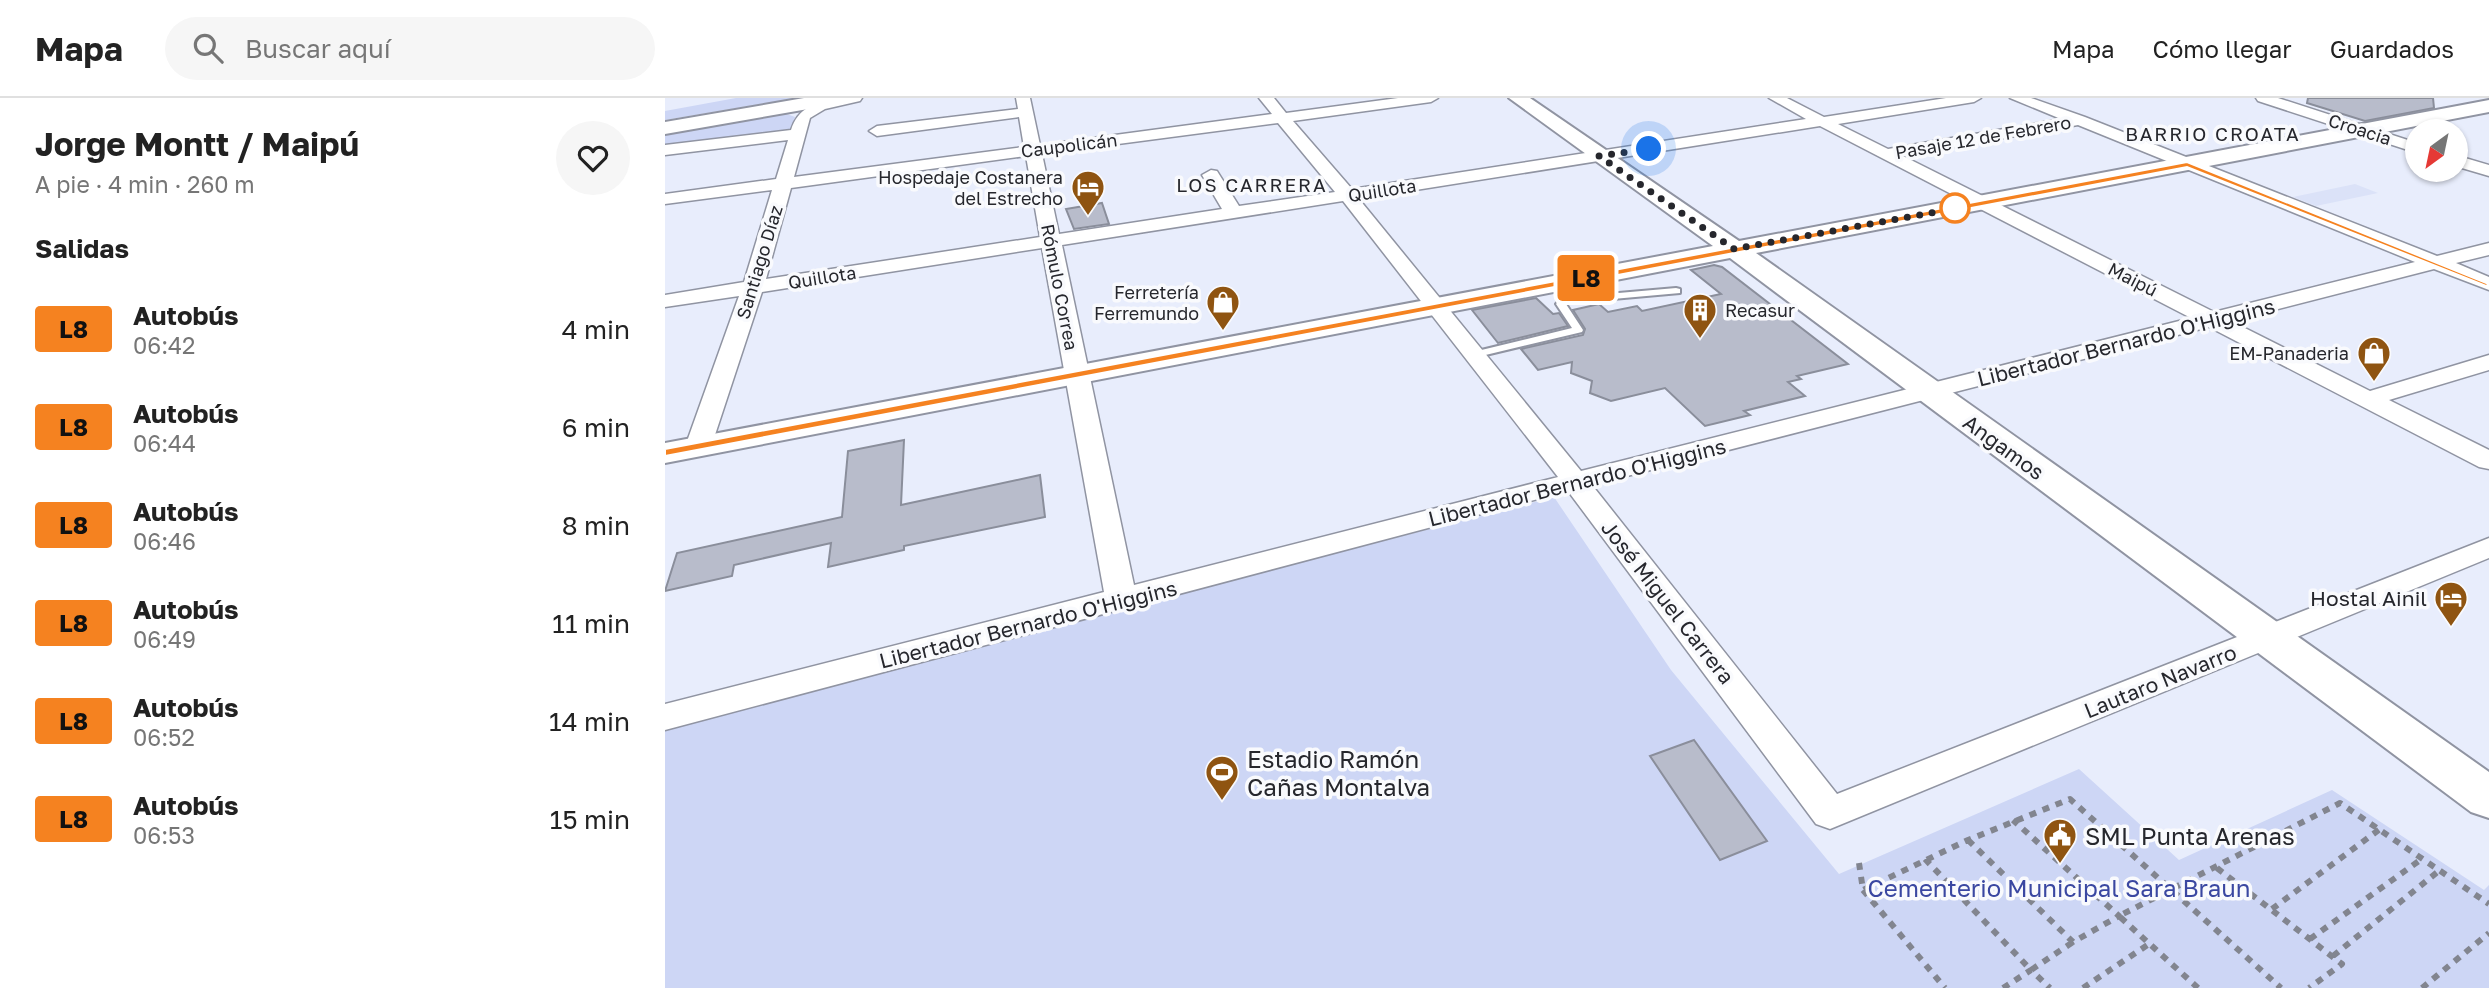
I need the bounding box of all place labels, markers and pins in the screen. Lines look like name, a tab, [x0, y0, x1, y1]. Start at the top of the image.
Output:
place label: Hospedaje Costanera del Estrecho	[878, 166, 1063, 209]
hotel icon: Hospedaje Costanera del Estrecho	[1069, 168, 1107, 217]
unlabelled marker	[1940, 193, 1970, 223]
place label: Ferretería Ferremundo	[1094, 281, 1199, 324]
shop icon: Ferretería Ferremundo	[1204, 283, 1242, 332]
building icon: Recasur	[1681, 291, 1719, 340]
place label: Recasur	[1725, 299, 1795, 321]
shop icon: EM-Panaderia	[2355, 334, 2393, 383]
place label: EM-Panaderia	[2229, 342, 2349, 364]
hotel icon: Hostal Ainil	[2432, 579, 2470, 628]
place label: Hostal Ainil	[2310, 585, 2427, 611]
place label: Estadio Ramón Cañas Montalva	[1247, 744, 1430, 801]
sports icon: Estadio Ramón Cañas Montalva	[1203, 753, 1241, 802]
public building icon: SML Punta Arenas	[2041, 816, 2079, 865]
place label: SML Punta Arenas	[2085, 821, 2295, 850]

